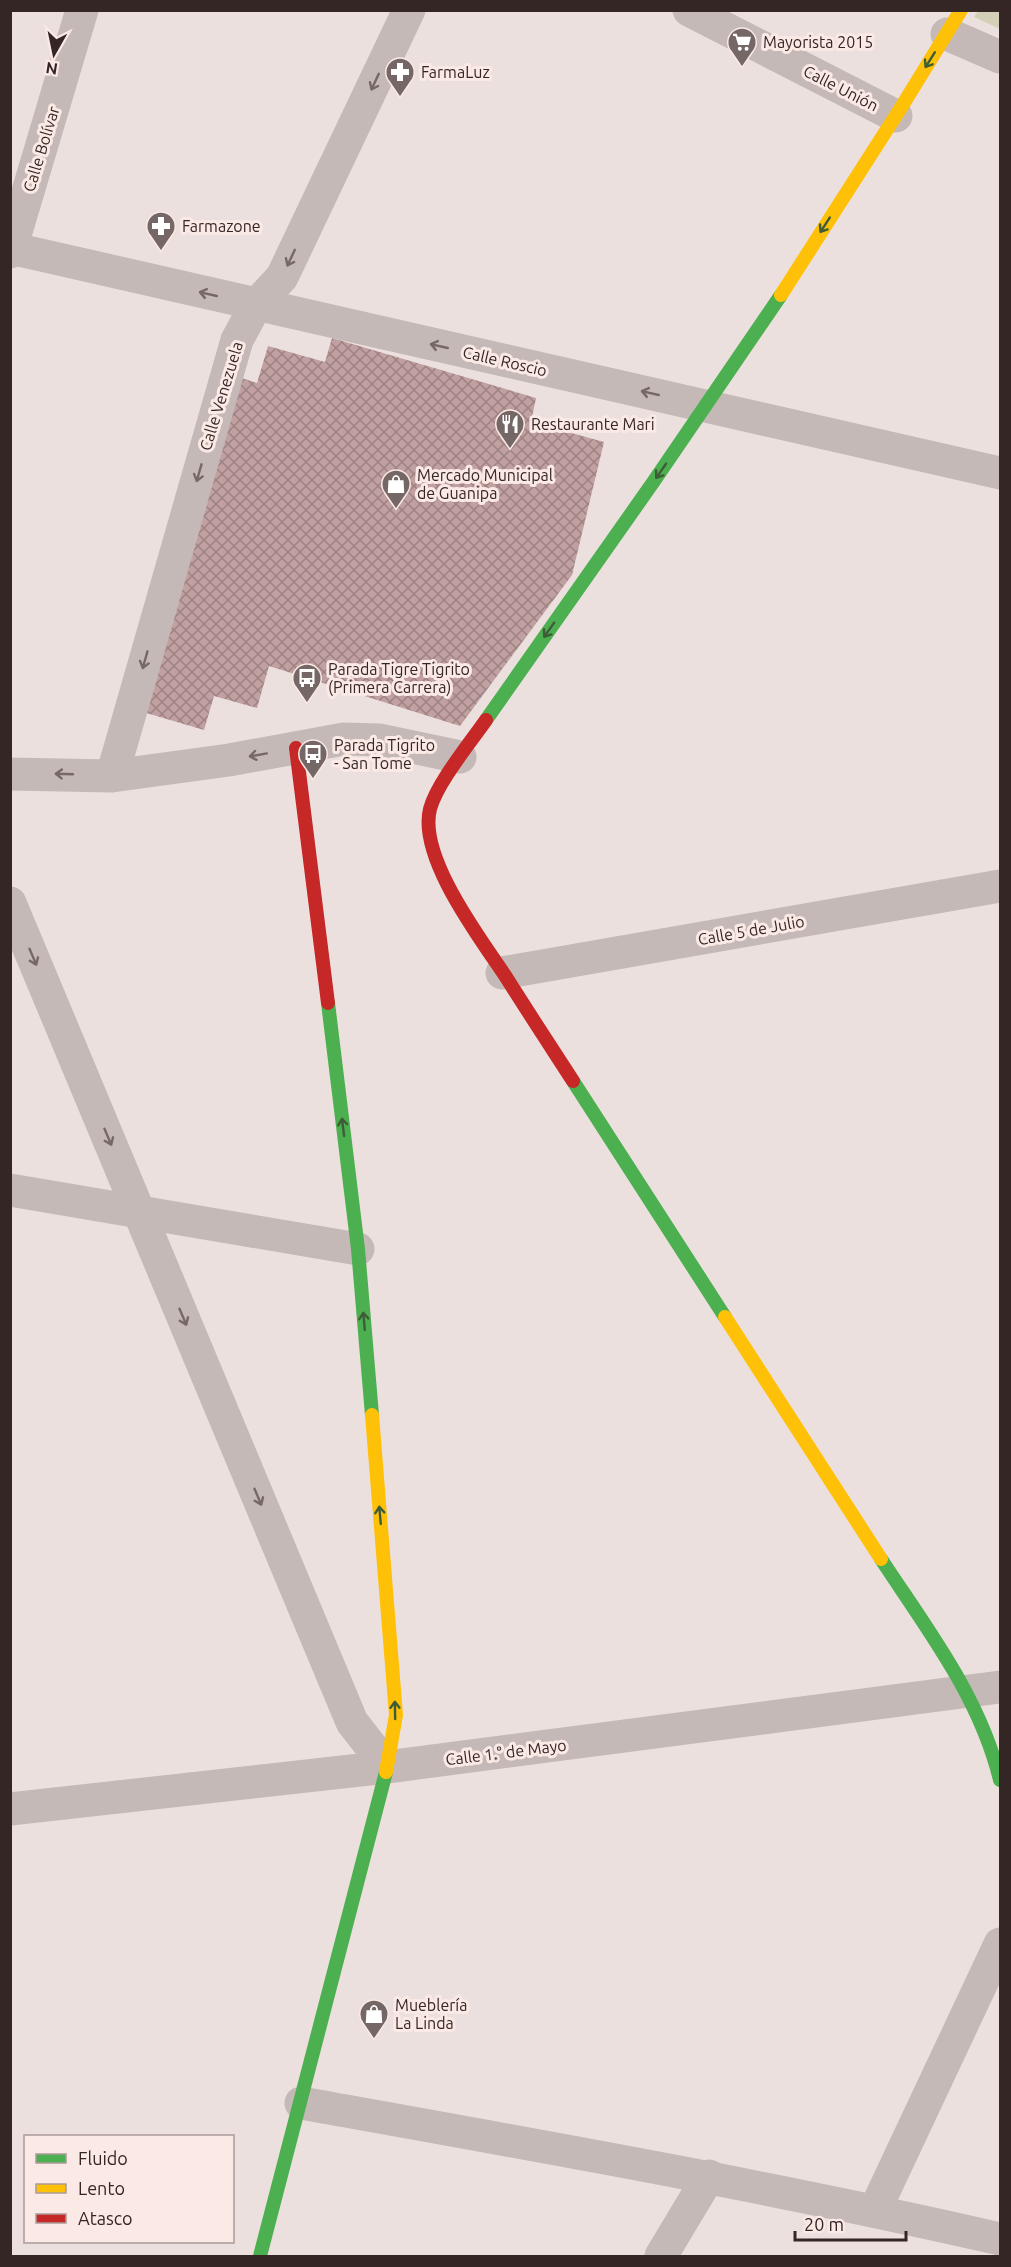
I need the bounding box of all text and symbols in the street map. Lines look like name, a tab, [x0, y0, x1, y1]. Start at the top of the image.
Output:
north arrow	[24, 24, 84, 84]
supermarket icon: Mayorista 2015	[726, 26, 758, 68]
place label: Mayorista 2015	[763, 33, 873, 51]
one-way arrow	[924, 52, 937, 69]
pharmacy icon: FarmaLuz	[384, 56, 416, 98]
text: N	[44, 59, 59, 79]
street label: Calle Unión	[801, 62, 881, 114]
place label: FarmaLuz	[421, 63, 490, 81]
one-way arrow	[368, 73, 380, 91]
street label: Calle Bolívar	[19, 104, 63, 194]
pharmacy icon: Farmazone	[145, 210, 177, 252]
one-way arrow	[819, 216, 831, 232]
place label: Farmazone	[182, 217, 261, 235]
one-way arrow	[285, 249, 297, 267]
one-way arrow	[199, 287, 218, 299]
street label: Calle Venezuela	[196, 339, 246, 453]
one-way arrow	[430, 340, 450, 351]
street label: Calle Roscio	[461, 343, 549, 379]
one-way arrow	[641, 387, 660, 398]
restaurant icon: Restaurante Mari	[494, 408, 526, 450]
place label: Restaurante Mari	[531, 415, 655, 433]
one-way arrow	[655, 462, 668, 478]
one-way arrow	[193, 463, 204, 482]
place label: Mercado Municipal de Guanipa	[417, 466, 553, 502]
shop icon: Mercado Municipal de Guanipa	[380, 468, 412, 510]
one-way arrow	[543, 621, 555, 638]
one-way arrow	[139, 650, 150, 669]
place label: Parada Tigre Tigrito (Primera Carrera)	[328, 660, 470, 697]
bus stop icon: Parada Tigre Tigrito (Primera Carrera)	[291, 662, 323, 704]
place label: Parada Tigrito - San Tome	[334, 736, 435, 772]
bus stop icon: Parada Tigrito - San Tome	[297, 738, 329, 780]
one-way arrow	[248, 749, 268, 760]
one-way arrow	[55, 768, 75, 779]
street label: Calle 5 de Julio	[696, 912, 806, 948]
one-way arrow	[28, 947, 39, 965]
one-way arrow	[337, 1118, 348, 1138]
one-way arrow	[103, 1127, 114, 1145]
one-way arrow	[178, 1307, 189, 1325]
one-way arrow	[358, 1312, 369, 1331]
one-way arrow	[253, 1487, 264, 1505]
one-way arrow	[374, 1506, 385, 1526]
one-way arrow	[389, 1700, 401, 1720]
street label: Calle 1.° de Mayo	[444, 1736, 568, 1768]
place label: Mueblería La Linda	[395, 1996, 467, 2032]
shop icon: Mueblería La Linda	[358, 1998, 390, 2040]
legend	[24, 2135, 234, 2243]
text: Fluido	[78, 2148, 128, 2168]
text: Lento	[78, 2178, 125, 2198]
scale bar	[795, 2204, 906, 2242]
text: Atasco	[78, 2208, 133, 2228]
text: 20 m	[804, 2214, 844, 2234]

